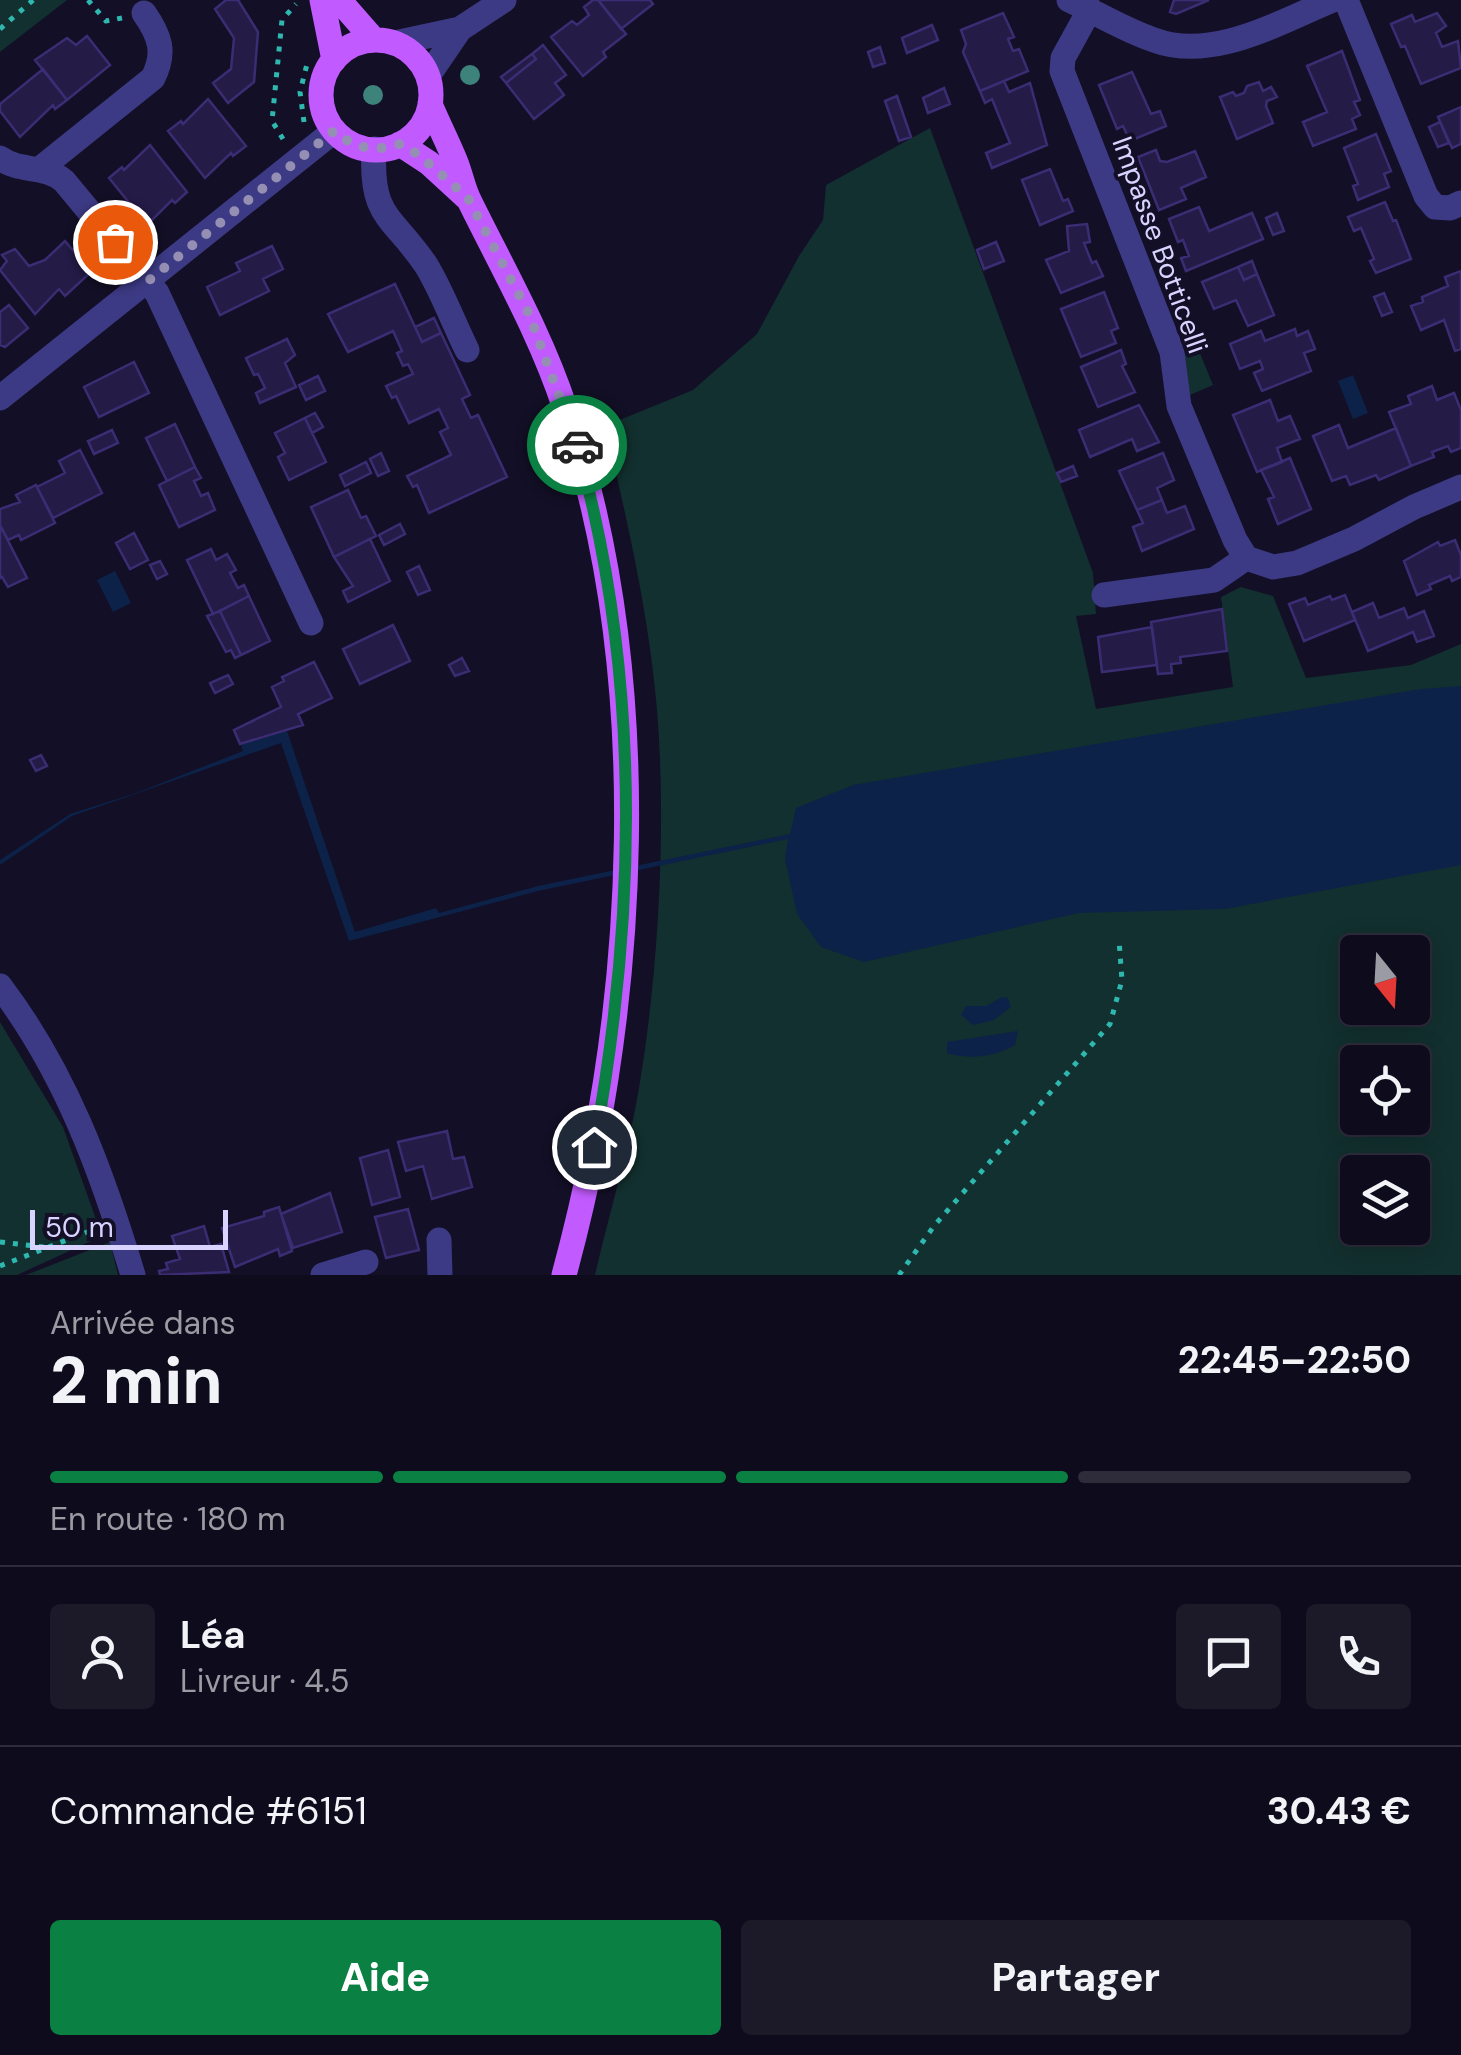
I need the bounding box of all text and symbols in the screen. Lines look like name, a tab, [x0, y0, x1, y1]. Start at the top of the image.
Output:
street label: Impasse Botticelli	[1104, 131, 1216, 359]
pin	[73, 200, 158, 285]
icon: bag	[88, 215, 143, 270]
courier	[527, 395, 627, 495]
icon: car	[550, 418, 605, 473]
north arrow	[1340, 935, 1430, 1025]
map controls	[1340, 935, 1430, 1245]
button: locate	[1340, 1045, 1430, 1135]
pin	[552, 1105, 637, 1190]
icon: home	[567, 1120, 622, 1175]
button: layers	[1340, 1155, 1430, 1245]
scale bar	[30, 1205, 228, 1250]
text: 50 m	[45, 1209, 114, 1246]
text: Arrivée dans	[50, 1302, 235, 1344]
text: 22:45–22:50	[1178, 1335, 1411, 1385]
text: 2 min	[50, 1339, 223, 1423]
text: En route · 180 m	[50, 1498, 286, 1540]
button: person	[50, 1604, 155, 1709]
button: chat	[1176, 1604, 1281, 1709]
button: phone	[1306, 1604, 1411, 1709]
text: Léa	[180, 1610, 245, 1660]
text: Livreur · 4.5	[180, 1660, 350, 1702]
text: Commande #6151	[50, 1786, 367, 1836]
text: 30.43 €	[1267, 1786, 1411, 1836]
button: Aide	[50, 1920, 721, 2035]
button: Partager	[741, 1920, 1411, 2035]

